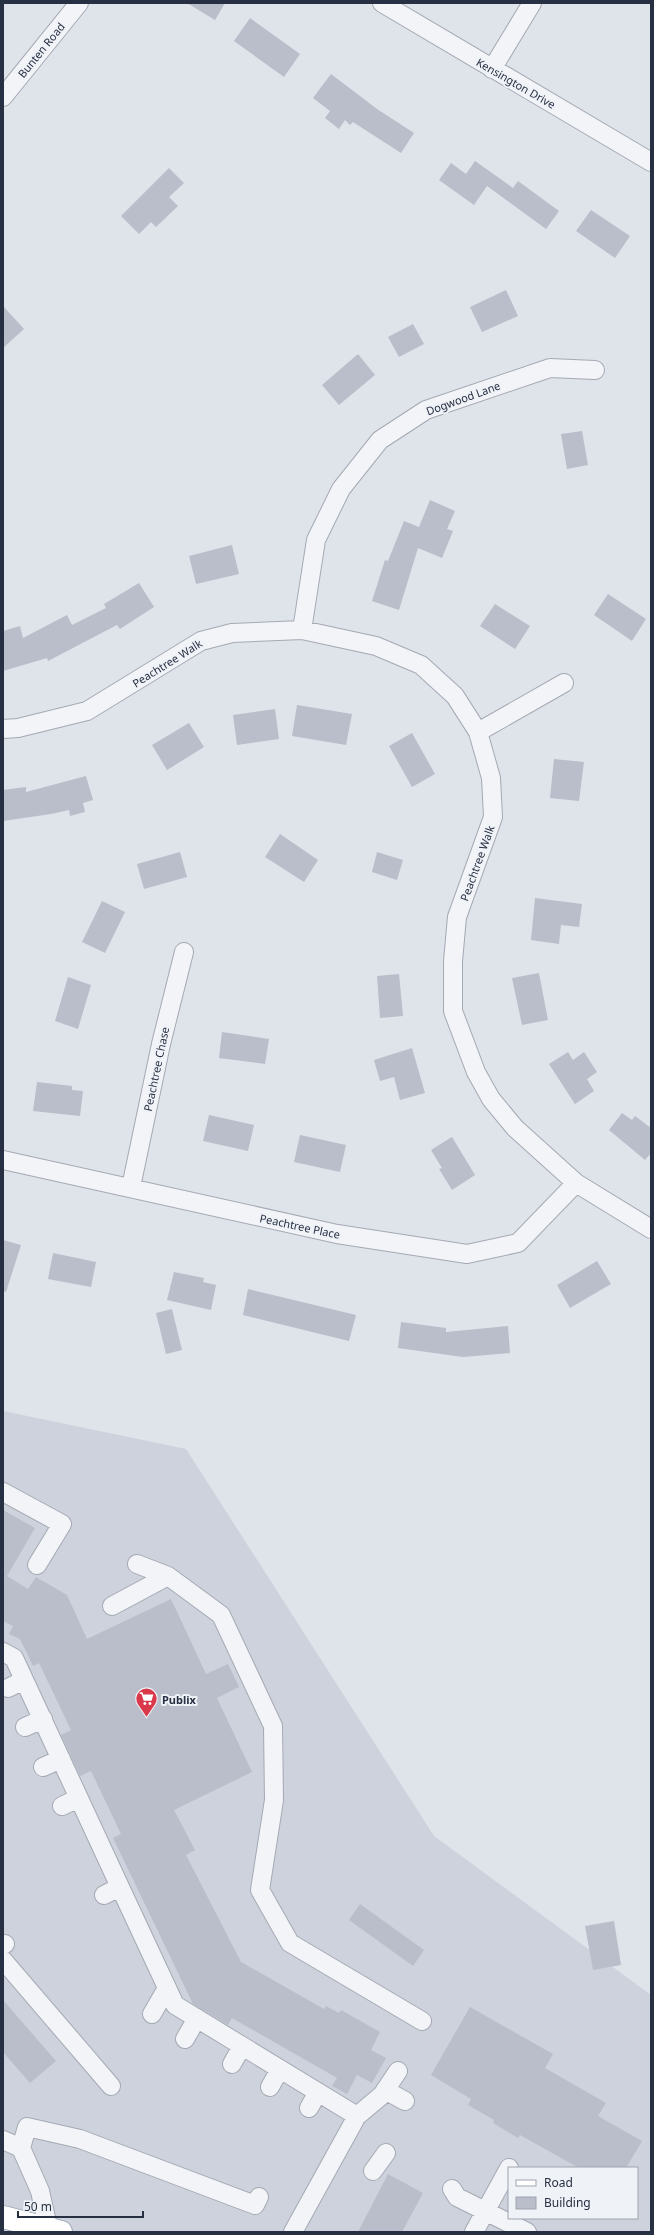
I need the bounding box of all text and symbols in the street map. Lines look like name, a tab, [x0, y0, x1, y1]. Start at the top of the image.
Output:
street label: Bunten Road	[14, 19, 68, 81]
street label: Kensington Drive	[474, 54, 558, 112]
street label: Dogwood Lane	[424, 378, 502, 418]
street label: Peachtree Walk	[129, 635, 205, 690]
street label: Peachtree Walk	[456, 823, 498, 903]
street label: Peachtree Chase	[140, 1025, 172, 1113]
street label: Peachtree Place	[258, 1210, 342, 1242]
supermarket icon: Publix	[133, 1686, 159, 1719]
place label: Publix	[162, 1692, 196, 1707]
legend	[508, 2167, 638, 2219]
text: Road	[544, 2174, 573, 2191]
scale bar	[18, 2193, 143, 2219]
text: Building	[544, 2194, 591, 2211]
text: 50 m	[24, 2198, 52, 2215]

